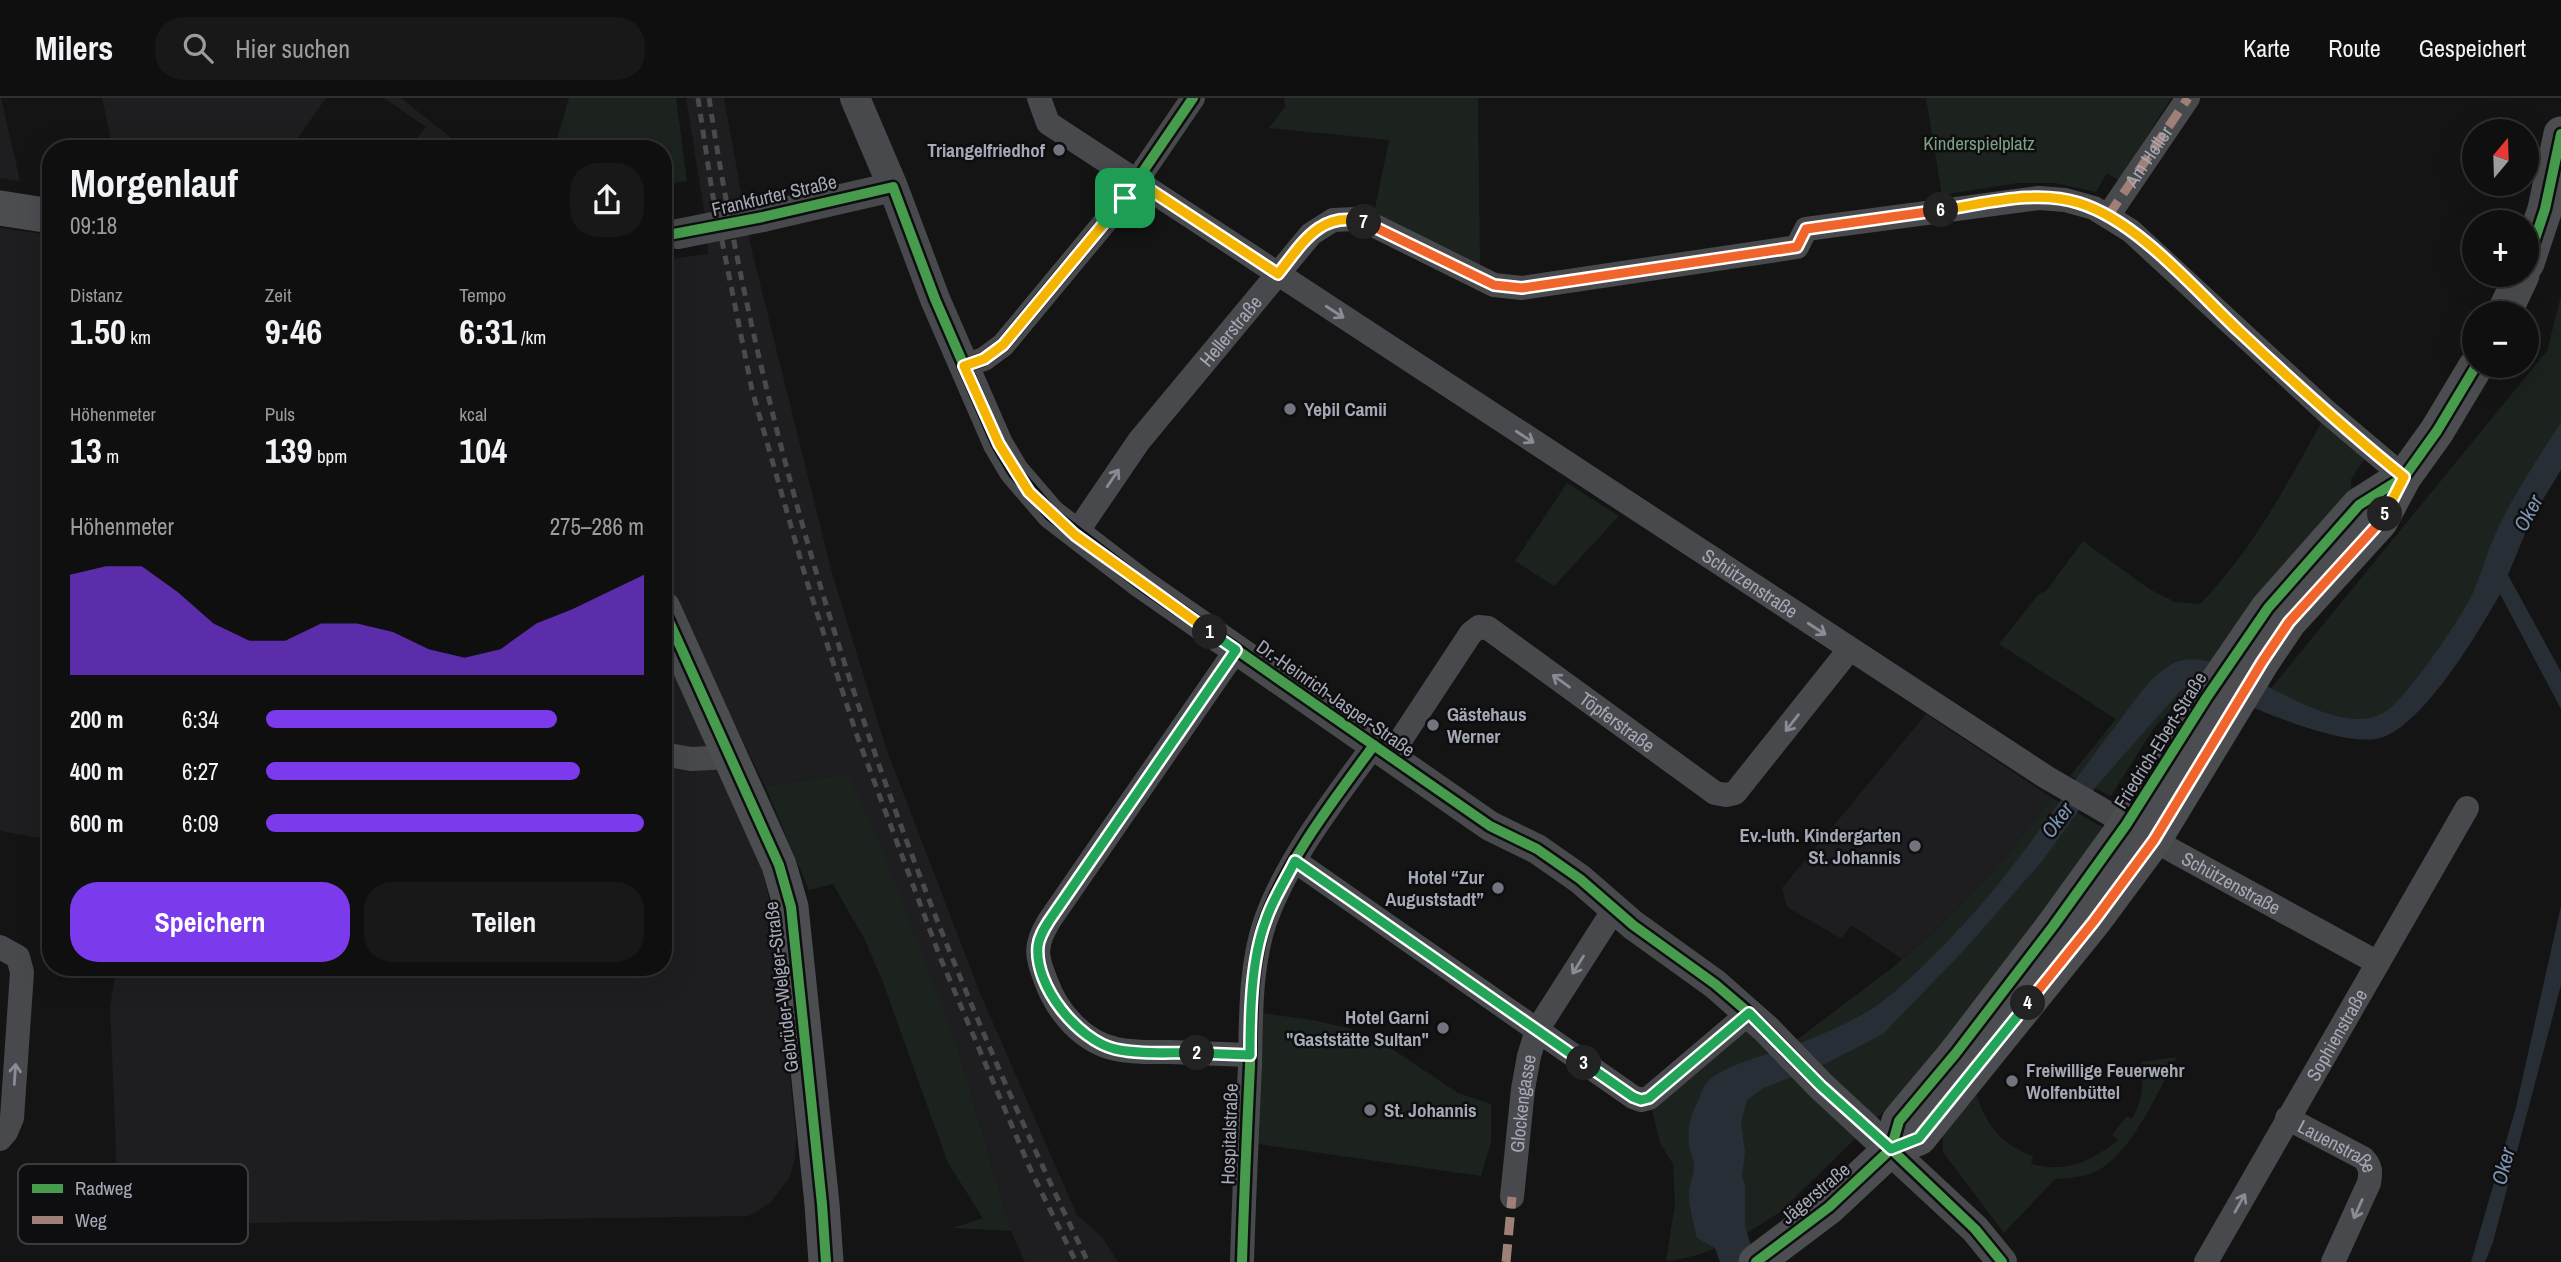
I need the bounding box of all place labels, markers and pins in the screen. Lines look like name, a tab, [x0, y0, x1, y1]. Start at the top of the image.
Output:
place label: Triangelfriedhof	[927, 137, 1046, 163]
marker: Triangelfriedhof	[1051, 142, 1067, 158]
pin	[1095, 168, 1155, 228]
pin: 6	[1924, 192, 1958, 228]
pin: 7	[1346, 204, 1382, 240]
place label: Yeþil Camii	[1304, 396, 1387, 422]
marker: Yeþil Camii	[1282, 401, 1298, 417]
pin: 5	[2368, 496, 2402, 532]
pin: 1	[1192, 614, 1228, 650]
place label: Gästehaus Werner	[1447, 701, 1527, 749]
marker: Gästehaus Werner	[1425, 717, 1441, 733]
place label: Ev.-luth. Kindergarten St. Johannis	[1739, 822, 1901, 870]
marker: Ev.-luth. Kindergarten St. Johannis	[1907, 838, 1923, 854]
place label: Hotel “Zur Auguststadt”	[1385, 864, 1484, 912]
marker: Hotel “Zur Auguststadt”	[1490, 880, 1506, 896]
pin: 4	[2010, 986, 2046, 1020]
place label: Hotel Garni "Gaststätte Sultan"	[1286, 1004, 1429, 1052]
marker: Hotel Garni "Gaststätte Sultan"	[1435, 1020, 1451, 1036]
pin: 2	[1180, 1035, 1214, 1070]
pin: 3	[1566, 1046, 1602, 1080]
place label: Freiwillige Feuerwehr Wolfenbüttel	[2026, 1057, 2185, 1105]
marker: Freiwillige Feuerwehr Wolfenbüttel	[2004, 1073, 2020, 1089]
place label: St. Johannis	[1384, 1097, 1477, 1123]
marker: St. Johannis	[1362, 1102, 1378, 1118]

